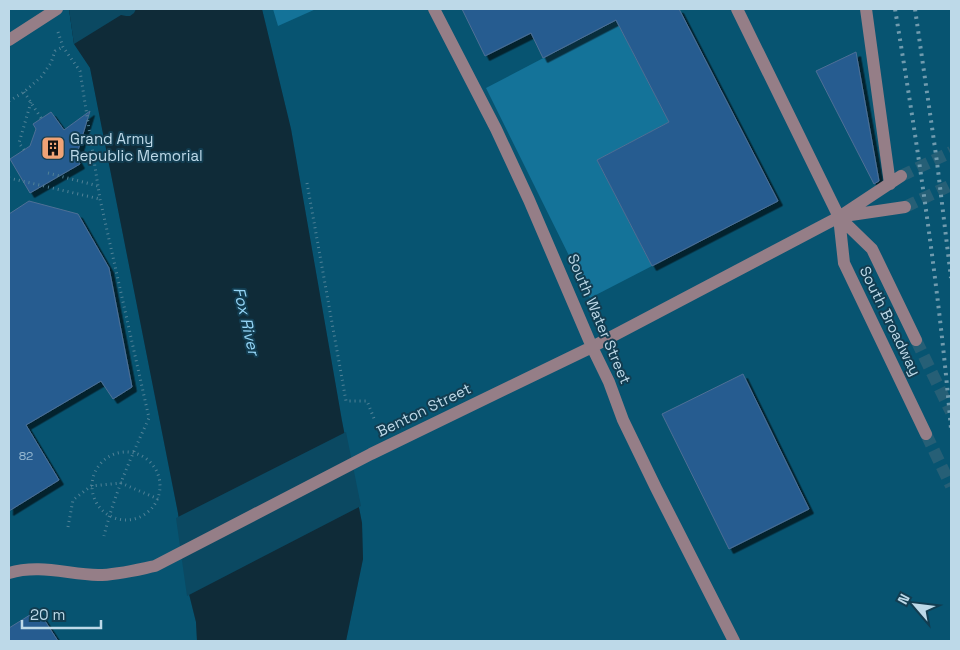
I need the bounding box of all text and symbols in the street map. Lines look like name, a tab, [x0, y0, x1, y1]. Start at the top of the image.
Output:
place label: Grand Army Republic Memorial	[70, 129, 203, 165]
building icon: Grand Army Republic Memorial	[40, 135, 66, 161]
street label: South Water Street	[563, 251, 635, 387]
street label: South Broadway	[856, 263, 925, 379]
water label: Fox River	[228, 285, 265, 359]
street label: Benton Street	[374, 378, 474, 441]
house number: 82	[19, 448, 33, 464]
north arrow	[890, 580, 940, 630]
text: N	[893, 591, 914, 607]
scale bar	[22, 598, 101, 630]
text: 20 m	[30, 605, 65, 624]

